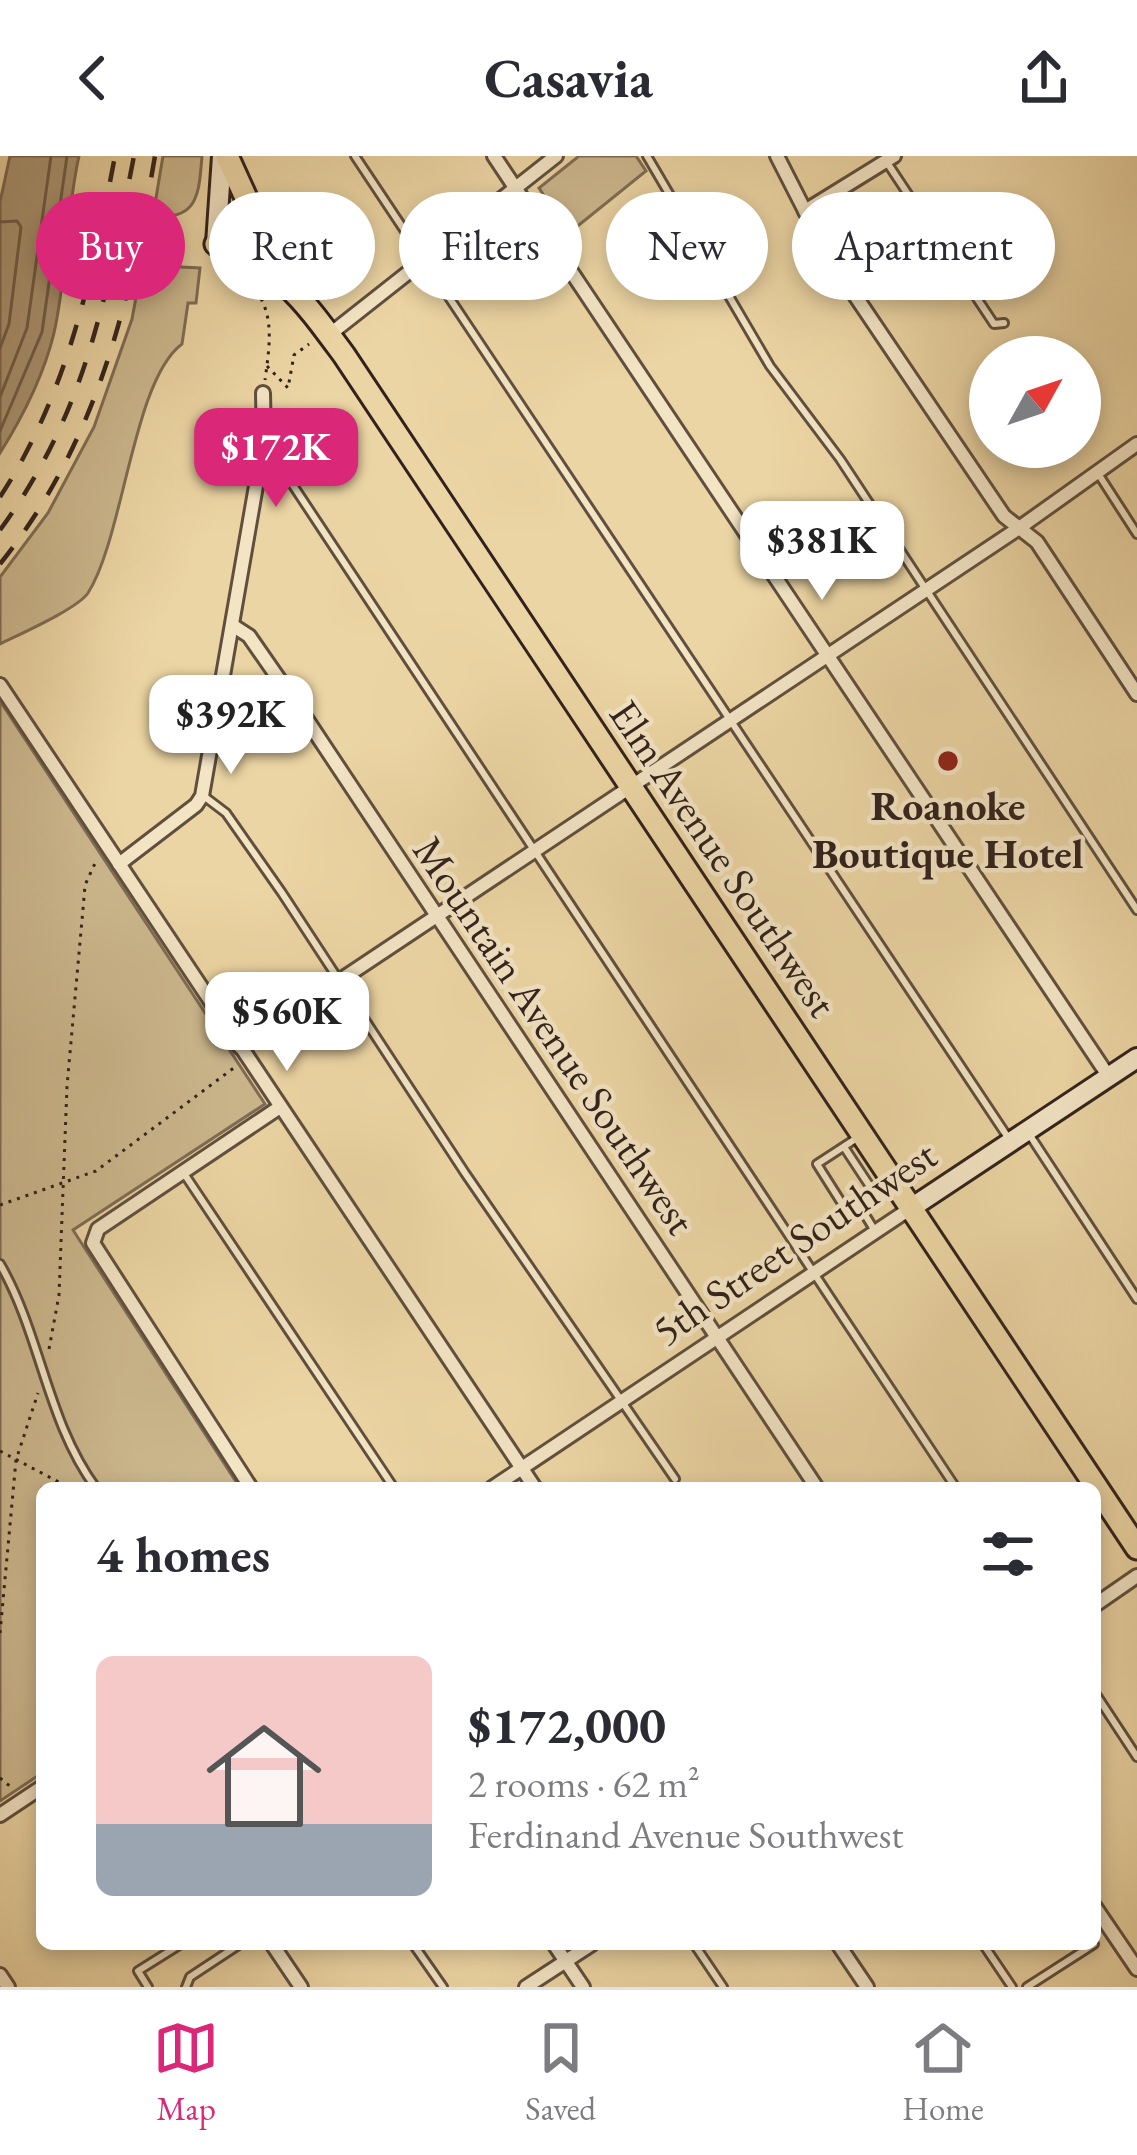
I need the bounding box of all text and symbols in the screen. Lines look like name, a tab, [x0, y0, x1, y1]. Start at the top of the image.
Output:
text: Casavia	[484, 43, 653, 113]
icon: back	[60, 45, 126, 111]
icon: share	[1011, 45, 1077, 111]
chip: Buy	[36, 192, 185, 300]
chip: Rent	[209, 192, 375, 300]
chip: Filters	[399, 192, 582, 300]
chip: New	[606, 192, 768, 300]
chip: Apartment	[792, 192, 1055, 300]
north arrow	[969, 336, 1101, 468]
map controls	[969, 336, 1101, 468]
pin: $172K	[192, 408, 360, 510]
text: $172K	[221, 421, 331, 472]
pin: $381K	[738, 501, 906, 603]
text: $381K	[767, 514, 877, 565]
pin: $392K	[147, 675, 315, 777]
text: $392K	[176, 688, 286, 739]
street label: Elm Avenue Southwest	[597, 689, 850, 1027]
marker: Roanoke Boutique Hotel	[935, 748, 961, 774]
place label: Roanoke Boutique Hotel	[812, 778, 1084, 881]
street label: Mountain Avenue Southwest	[401, 826, 708, 1245]
pin: $560K	[203, 972, 371, 1074]
text: $560K	[232, 985, 342, 1036]
street label: 5th Street Southwest	[642, 1127, 947, 1358]
text: 4 homes	[96, 1521, 270, 1587]
icon: filters	[975, 1521, 1041, 1587]
text: $172,000	[468, 1692, 666, 1758]
icon: home	[192, 1704, 336, 1848]
text: 2 rooms · 62 m²	[468, 1758, 700, 1809]
text: Ferdinand Avenue Southwest	[468, 1809, 903, 1860]
tab: Map	[153, 2015, 219, 2130]
tab: Saved	[525, 2015, 596, 2130]
tab: Home	[902, 2015, 984, 2130]

